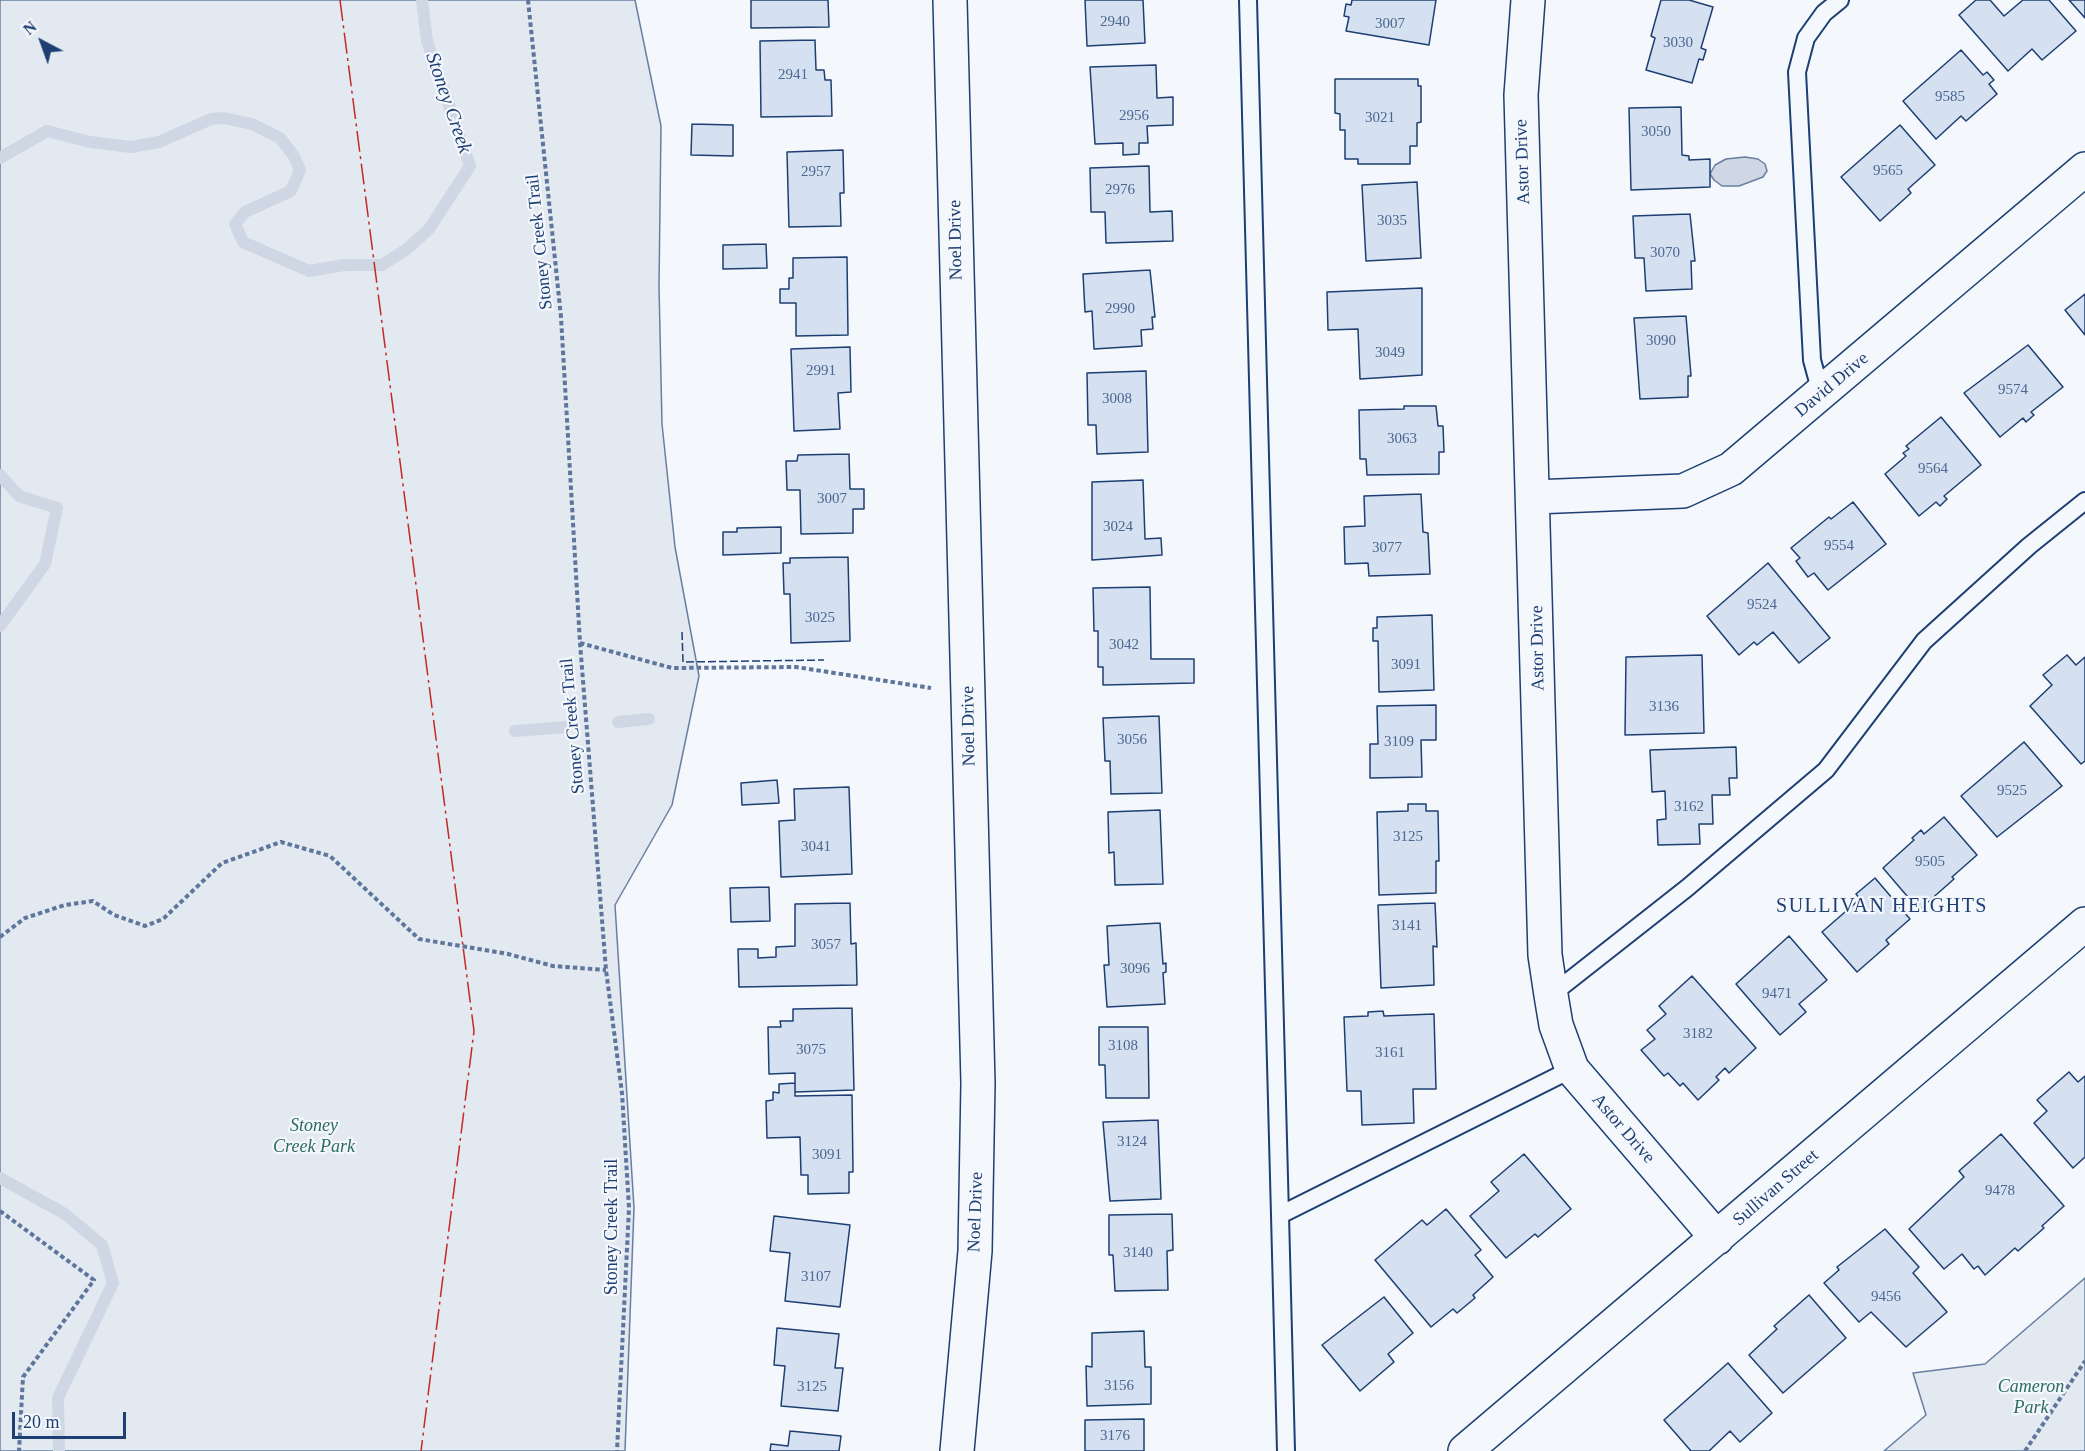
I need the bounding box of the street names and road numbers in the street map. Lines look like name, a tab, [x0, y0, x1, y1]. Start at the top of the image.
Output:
street label: Astor Drive	[1511, 119, 1535, 205]
street label: Stoney Creek Trail	[522, 173, 558, 311]
street label: Noel Drive	[944, 200, 968, 280]
street label: David Drive	[1791, 348, 1873, 422]
street label: Astor Drive	[1526, 605, 1550, 691]
street label: Stoney Creek Trail	[556, 657, 590, 795]
street label: Noel Drive	[957, 686, 981, 766]
street label: Astor Drive	[1587, 1090, 1659, 1168]
street label: Sullivan Street	[1729, 1145, 1823, 1231]
street label: Stoney Creek Trail	[601, 1159, 623, 1295]
street label: Noel Drive	[964, 1171, 988, 1253]

